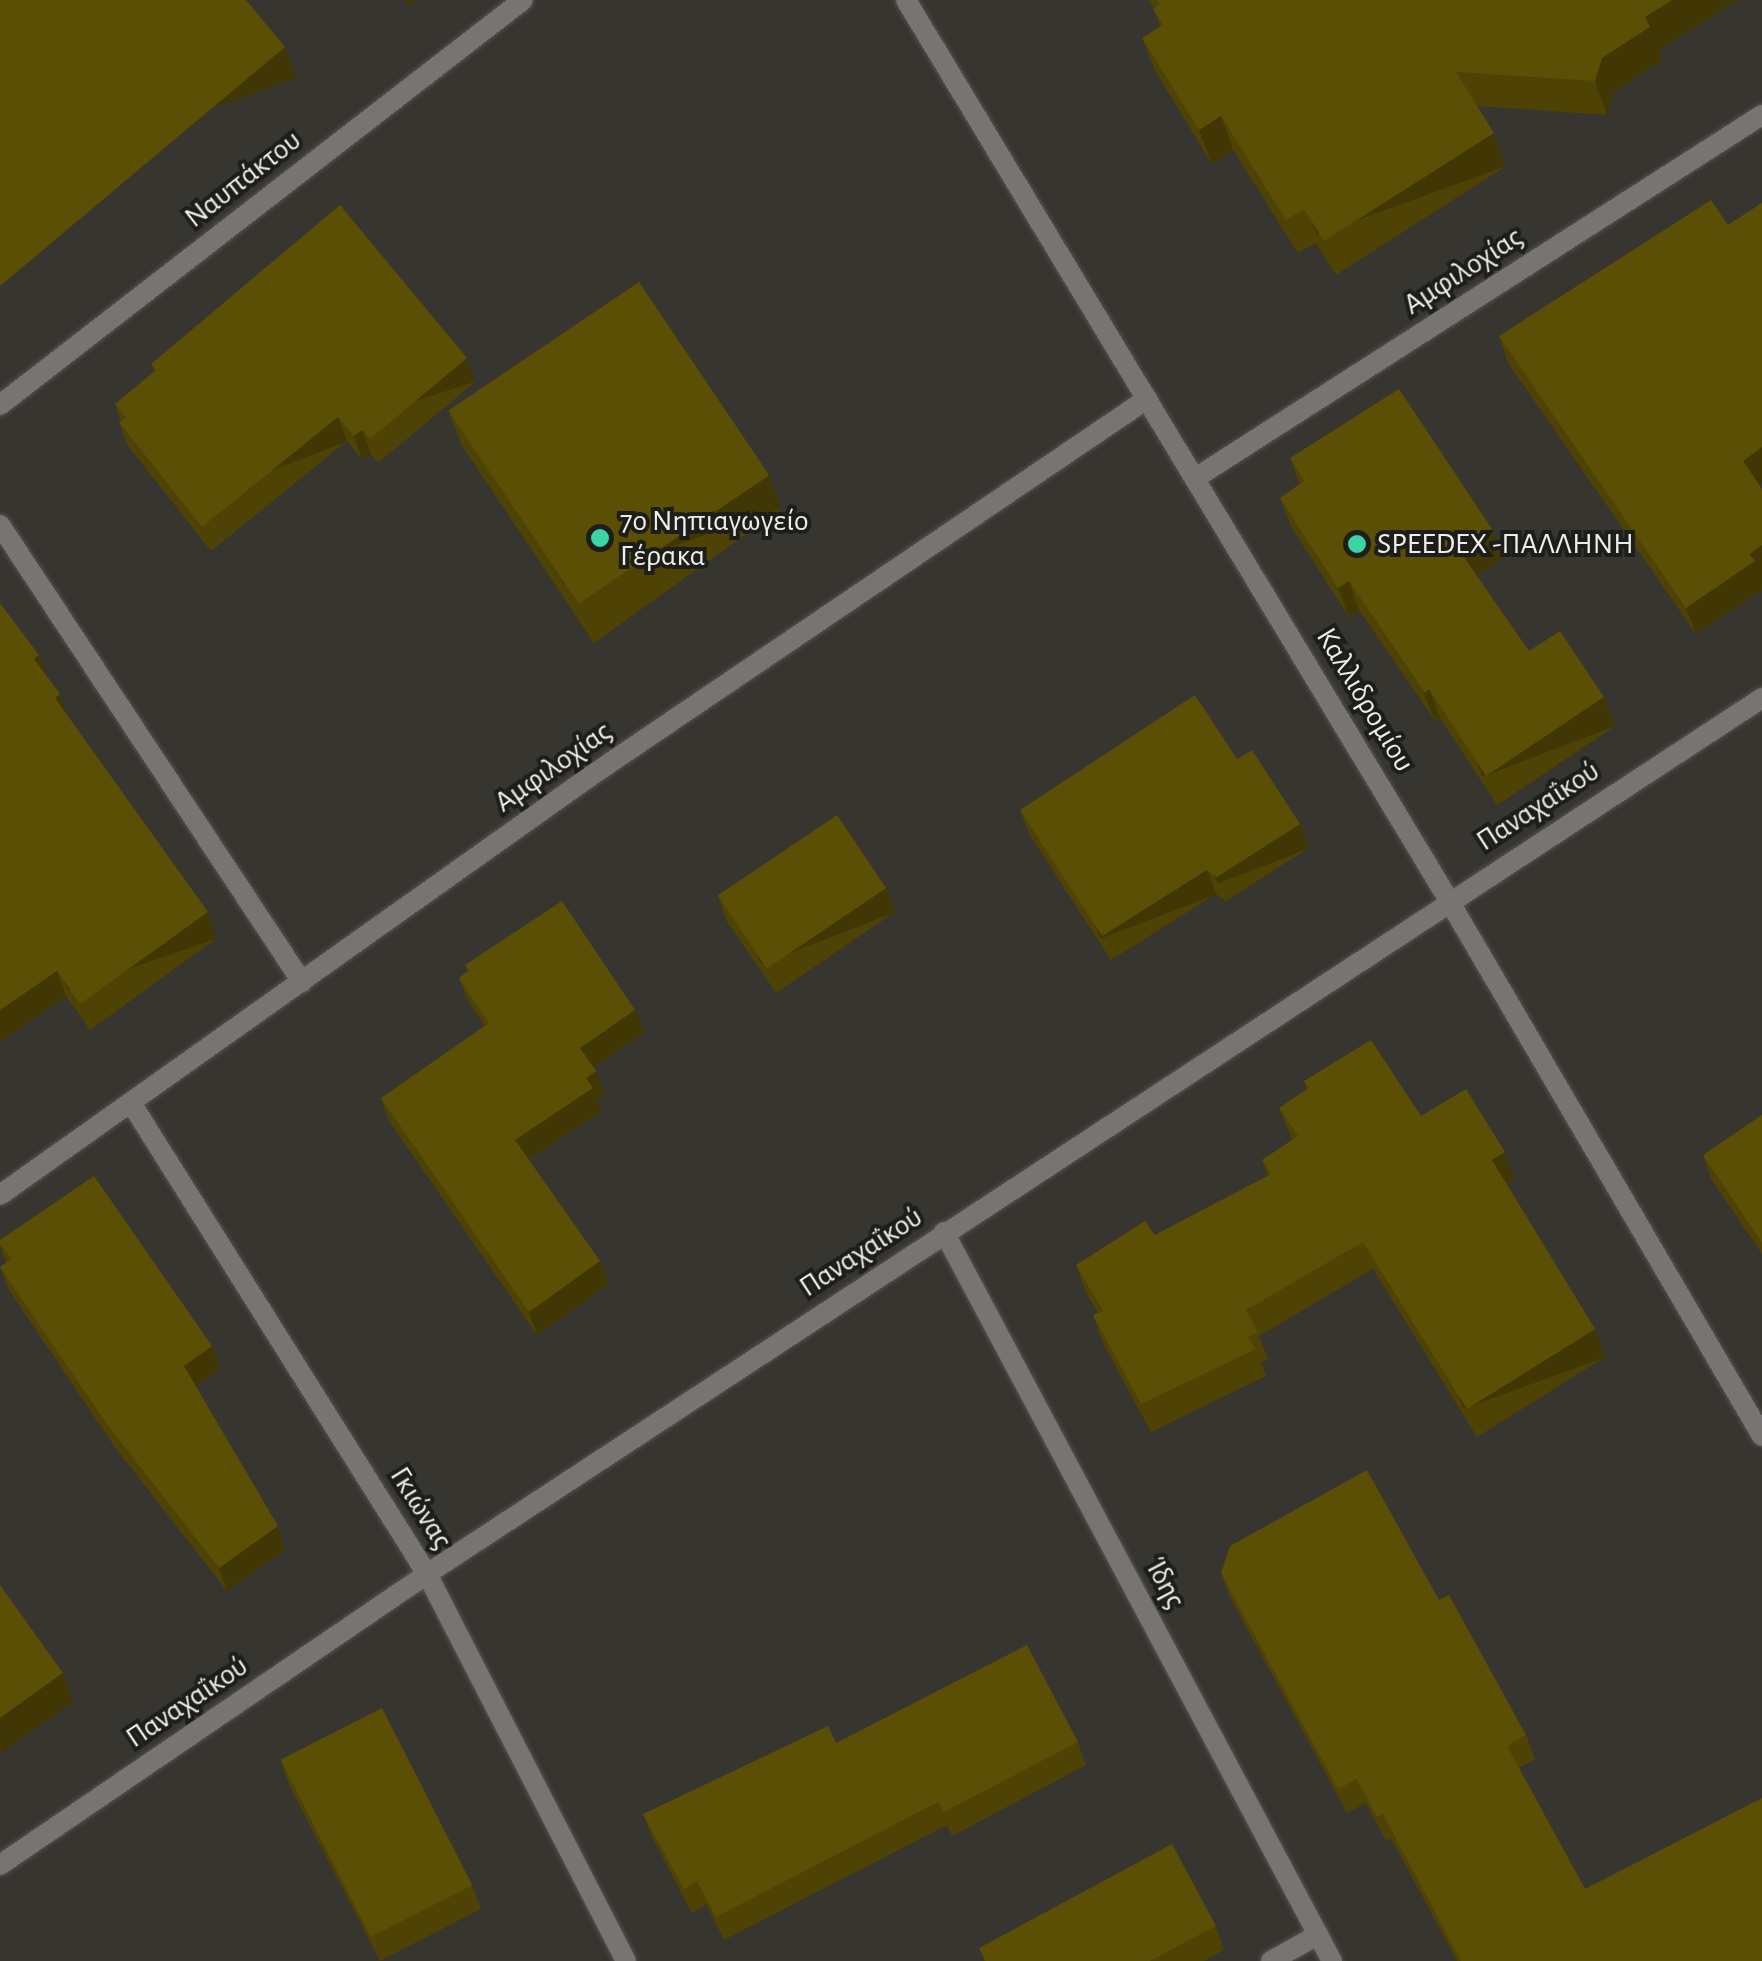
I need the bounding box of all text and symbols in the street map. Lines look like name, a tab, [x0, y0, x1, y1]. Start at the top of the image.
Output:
street label: Ναυπάκτου	[178, 122, 308, 236]
street label: Αμφιλοχίας	[1397, 219, 1529, 323]
place label: 7ο Νηπιαγωγείο Γέρακα	[620, 503, 808, 574]
place label: SPEEDEX -ΠΑΛΛΗΝΗ	[1377, 526, 1633, 562]
marker: 7ο Νηπιαγωγείο Γέρακα	[589, 527, 611, 549]
marker: SPEEDEX -ΠΑΛΛΗΝΗ	[1346, 533, 1368, 555]
street label: Καλλιδρομίου	[1308, 622, 1422, 778]
street label: Αμφιλοχίας	[488, 714, 618, 820]
street label: Παναχαΐκού	[1470, 753, 1606, 859]
street label: Παναχαΐκού	[793, 1199, 929, 1305]
street label: Γκιώνας	[382, 1460, 460, 1556]
street label: Ίδης	[1137, 1552, 1193, 1614]
street label: Παναχαΐκού	[119, 1648, 255, 1756]

